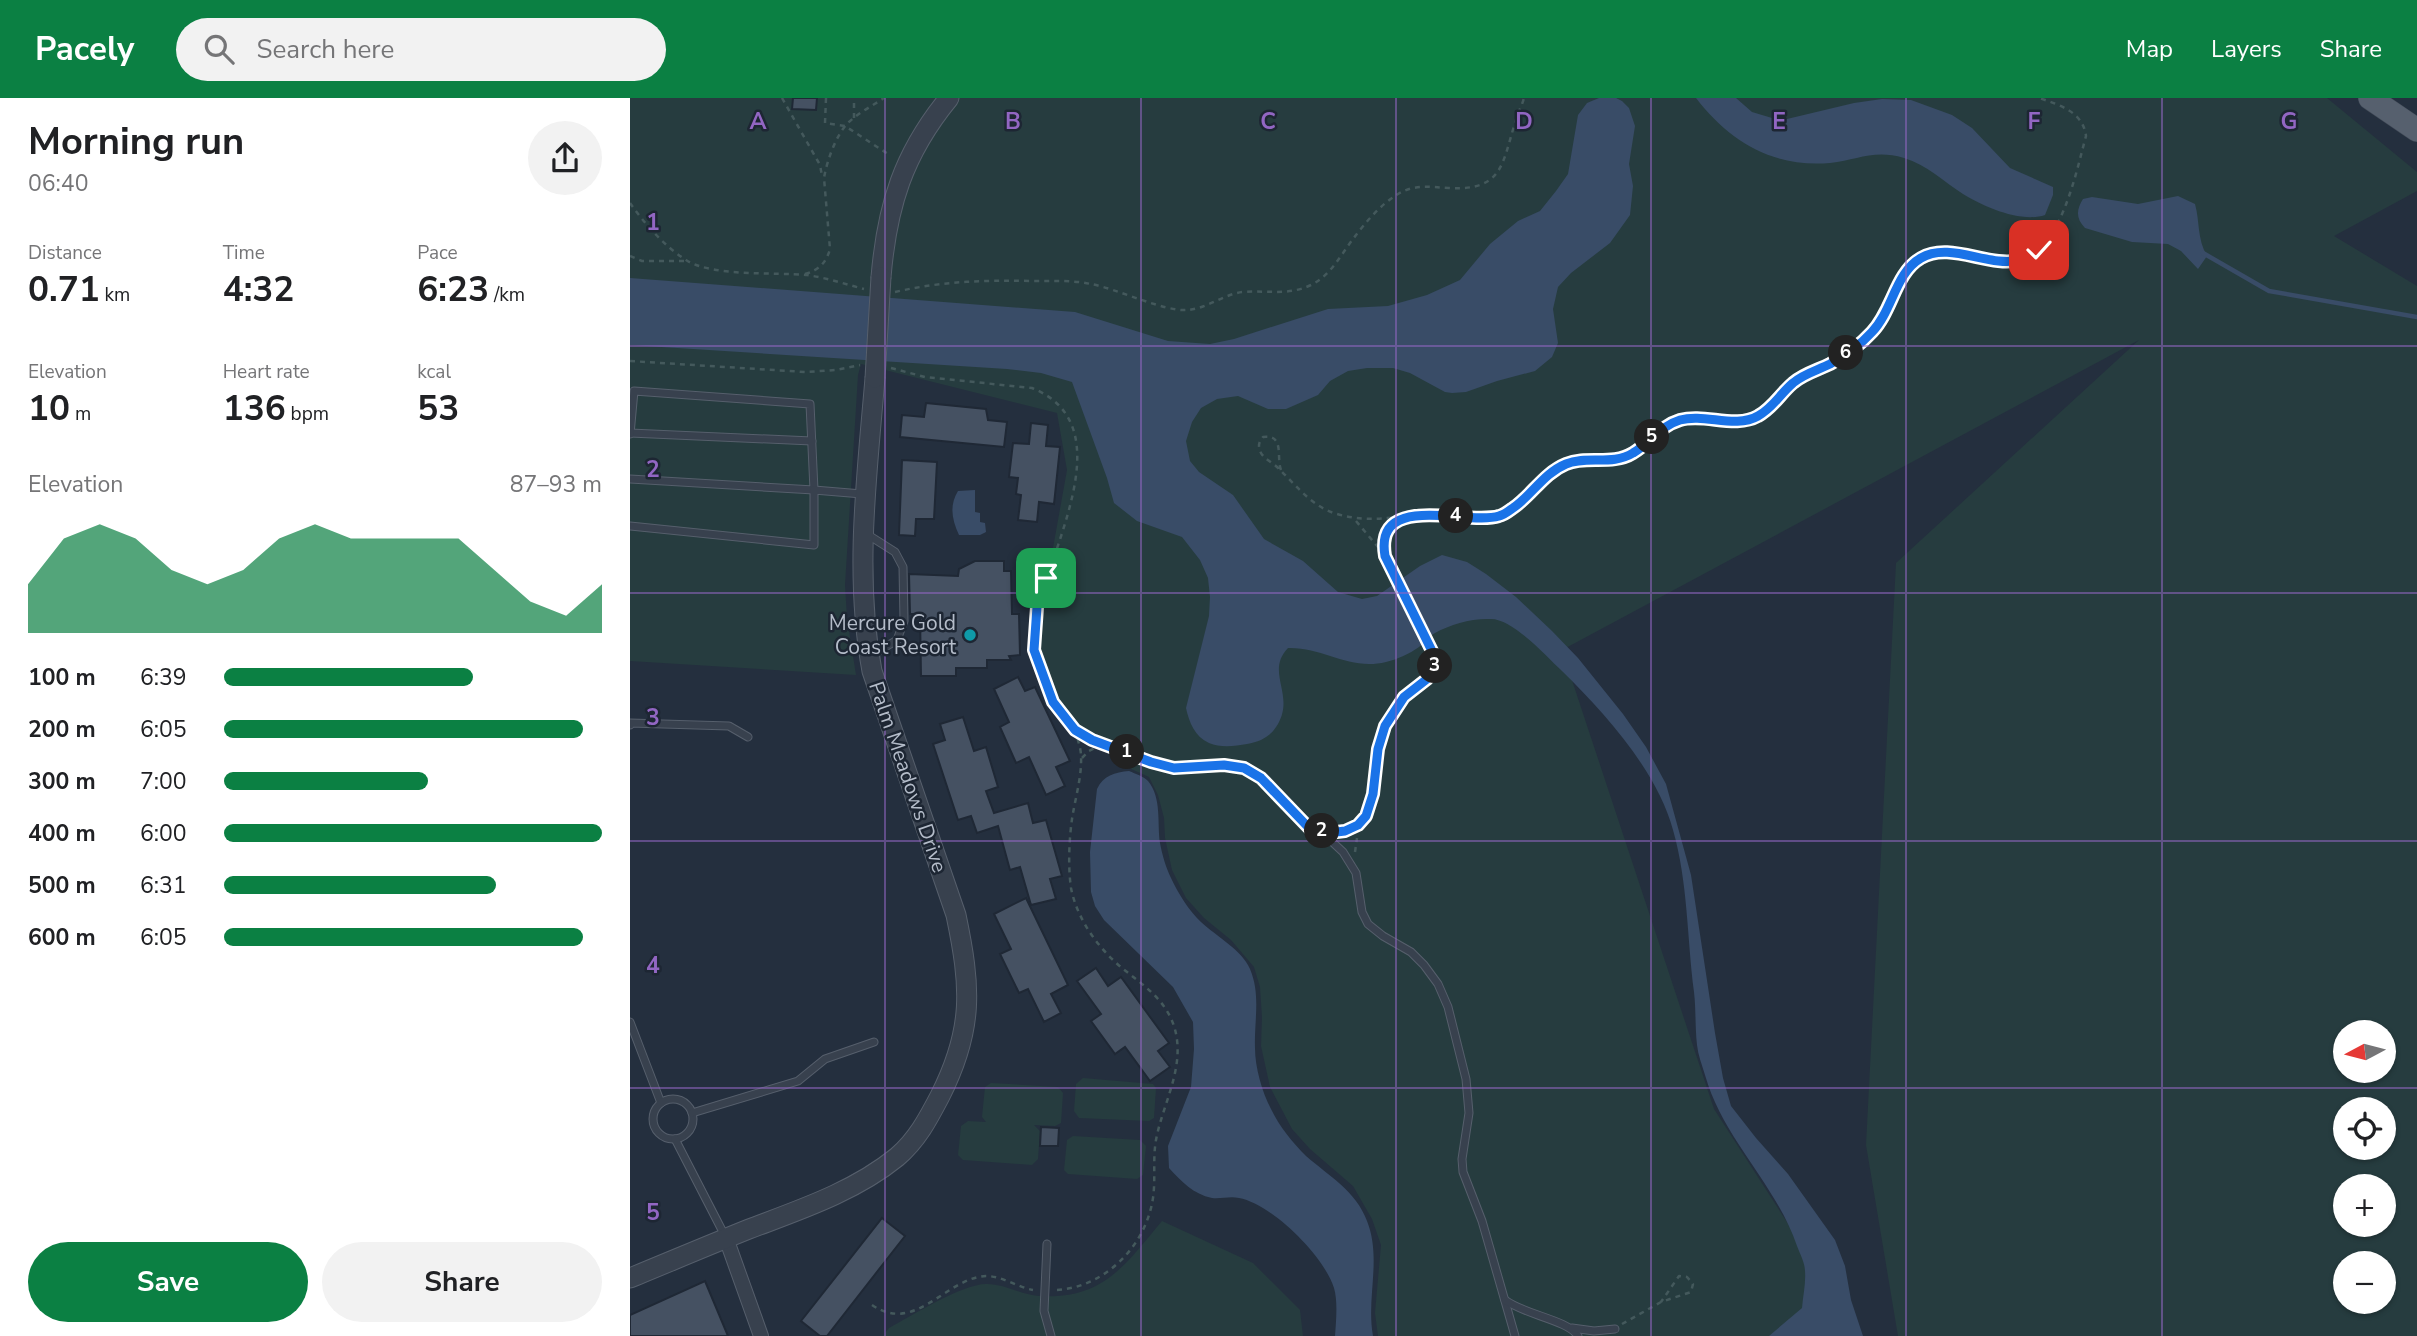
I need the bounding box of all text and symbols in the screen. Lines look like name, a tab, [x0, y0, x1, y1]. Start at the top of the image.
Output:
search box	[176, 18, 666, 81]
text: Pacely	[35, 27, 134, 72]
icon: search	[200, 30, 238, 68]
text: Search here	[256, 32, 394, 67]
text: Map	[2126, 33, 2173, 65]
text: Layers	[2211, 33, 2282, 65]
text: Share	[2320, 33, 2382, 65]
text: A	[749, 106, 767, 137]
text: B	[1005, 106, 1021, 137]
text: C	[1260, 106, 1276, 137]
text: D	[1515, 106, 1533, 137]
text: E	[1772, 106, 1786, 137]
text: F	[2028, 106, 2041, 137]
text: G	[2281, 106, 2297, 137]
text: Morning run	[28, 116, 244, 167]
button: share	[528, 121, 602, 195]
text: 06:40	[28, 168, 88, 199]
text: 1	[646, 207, 660, 238]
pin	[2009, 220, 2069, 280]
icon: check	[2020, 231, 2058, 269]
text: Distance	[28, 240, 102, 266]
text: Time	[223, 240, 265, 266]
text: Pace	[417, 240, 458, 266]
text: 0.71	[28, 266, 100, 313]
text: 4:32	[223, 266, 294, 313]
text: 6:23	[417, 266, 489, 313]
text: km	[100, 282, 130, 308]
text: /km	[489, 282, 525, 308]
pin: 6	[1828, 336, 1864, 370]
text: 6	[1840, 339, 1851, 365]
text: Elevation	[28, 359, 107, 385]
text: Heart rate	[223, 359, 310, 385]
text: kcal	[417, 359, 451, 385]
text: 10	[28, 385, 70, 432]
text: 136	[223, 385, 286, 432]
text: 53	[417, 385, 459, 432]
text: m	[70, 401, 91, 427]
text: bpm	[286, 401, 329, 427]
pin: 5	[1634, 420, 1670, 454]
text: 5	[1646, 423, 1657, 449]
text: 2	[646, 454, 660, 485]
text: Elevation	[28, 469, 123, 500]
text: 87–93 m	[510, 469, 602, 500]
pin: 4	[1438, 498, 1474, 534]
text: 4	[1450, 502, 1461, 528]
pin	[1016, 548, 1076, 608]
icon: arrive	[1027, 559, 1065, 597]
place label: Mercure Gold Coast Resort	[829, 609, 957, 661]
marker: Mercure Gold Coast Resort	[962, 627, 978, 643]
pin: 3	[1418, 648, 1452, 684]
text: 3	[1429, 652, 1440, 678]
text: 100 m	[28, 662, 96, 693]
text: 6:39	[140, 662, 187, 693]
street label: Palm Meadows Drive	[862, 678, 954, 876]
text: 3	[646, 702, 660, 733]
text: 200 m	[28, 714, 96, 745]
text: 6:05	[140, 714, 187, 745]
pin: 1	[1110, 734, 1144, 770]
text: 1	[1121, 738, 1132, 764]
text: 300 m	[28, 766, 96, 797]
text: 7:00	[140, 766, 187, 797]
pin: 2	[1304, 814, 1340, 848]
text: 2	[1316, 817, 1327, 843]
text: 400 m	[28, 818, 96, 849]
text: 6:00	[140, 818, 187, 849]
text: 500 m	[28, 870, 96, 901]
text: 6:31	[140, 870, 187, 901]
text: 600 m	[28, 922, 96, 953]
text: 6:05	[140, 922, 187, 953]
text: 4	[646, 950, 660, 981]
north arrow	[2333, 1020, 2396, 1083]
map controls	[2333, 1020, 2396, 1314]
button: locate	[2333, 1097, 2396, 1160]
button: +	[2333, 1174, 2396, 1237]
text: 5	[646, 1197, 660, 1228]
button: Save	[28, 1242, 308, 1322]
button: Share	[322, 1242, 602, 1322]
button: −	[2333, 1251, 2396, 1314]

